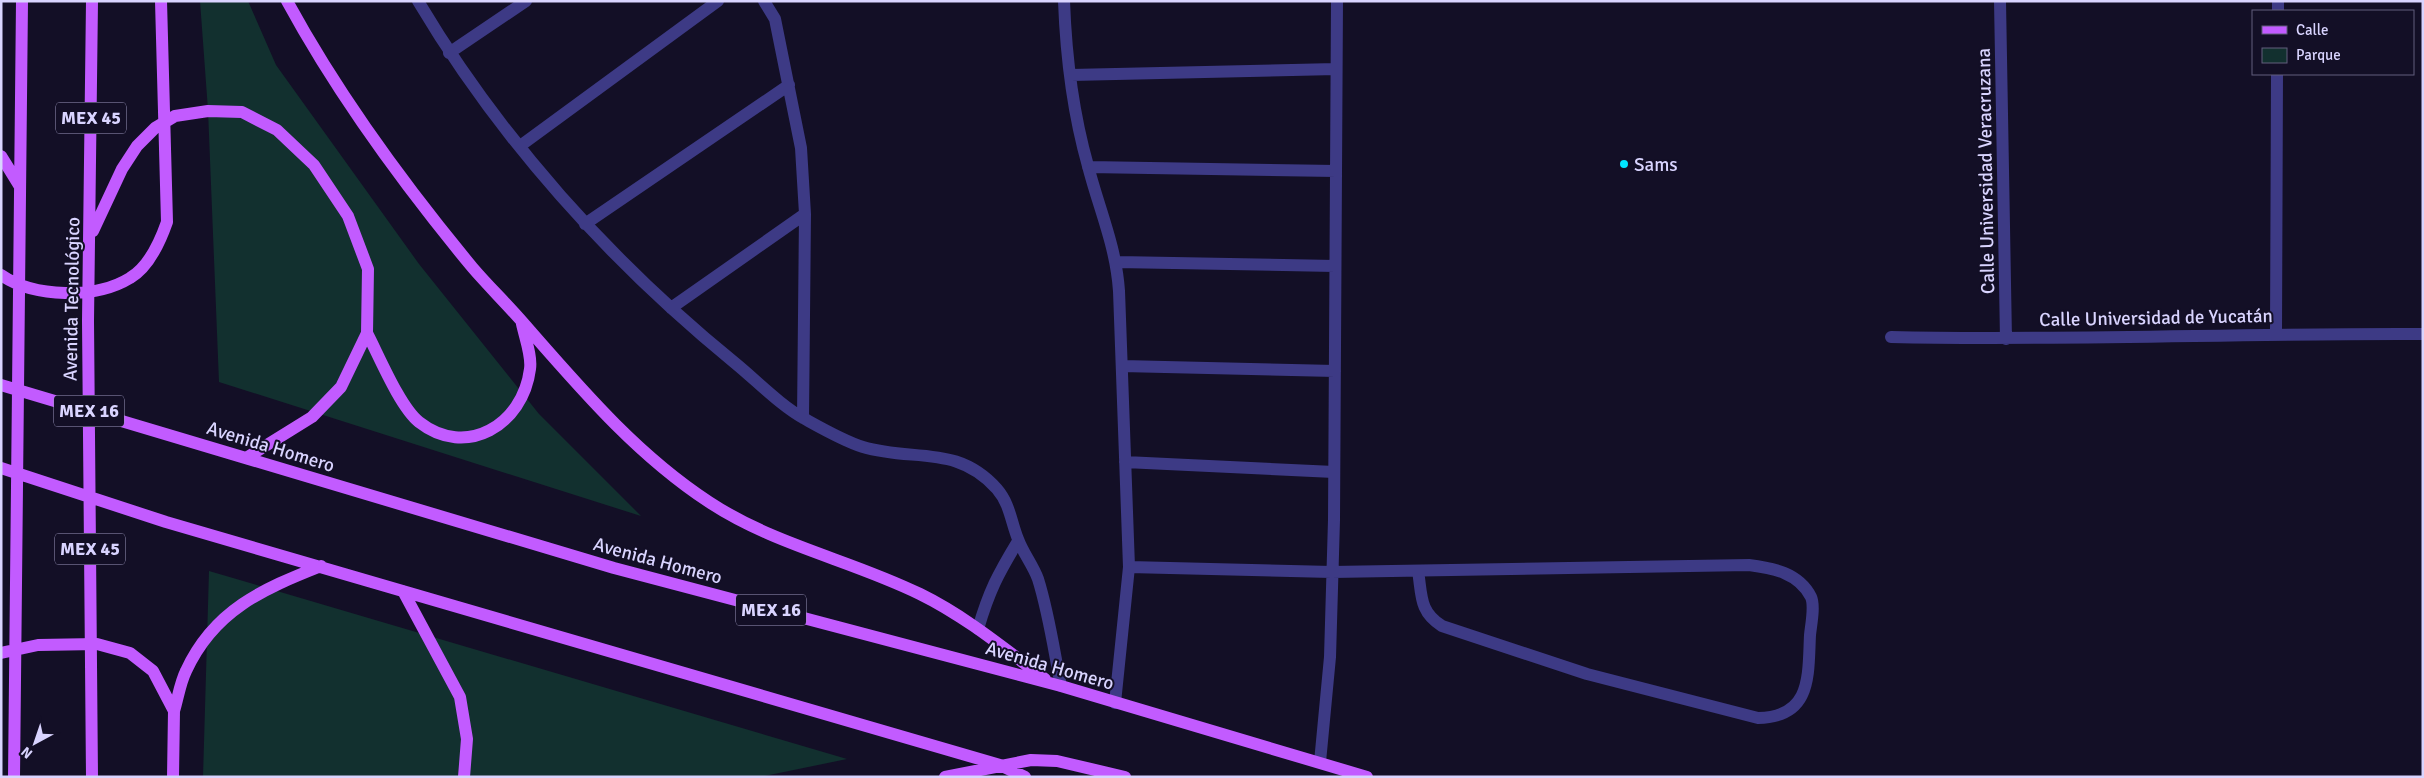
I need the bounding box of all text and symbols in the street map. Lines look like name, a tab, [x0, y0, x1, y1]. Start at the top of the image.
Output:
legend	[2252, 10, 2414, 75]
text: Calle	[2296, 21, 2329, 39]
text: Parque	[2296, 46, 2341, 64]
street label: Calle Universidad Veracruzana	[1972, 48, 2000, 294]
road number: MEX 45	[56, 102, 126, 134]
place label: Sams	[1634, 153, 1678, 177]
marker: Sams	[1618, 158, 1630, 170]
street label: Avenida Tecnológico	[59, 217, 85, 381]
street label: Calle Universidad de Yucatán	[2039, 304, 2273, 332]
road number: MEX 16	[54, 396, 124, 426]
street label: Avenida Homero	[204, 416, 338, 478]
street label: Avenida Homero	[591, 532, 725, 590]
road number: MEX 45	[55, 534, 125, 564]
road number: MEX 16	[736, 594, 806, 626]
street label: Avenida Homero	[983, 636, 1117, 696]
north arrow	[10, 718, 60, 768]
text: N	[18, 743, 36, 762]

